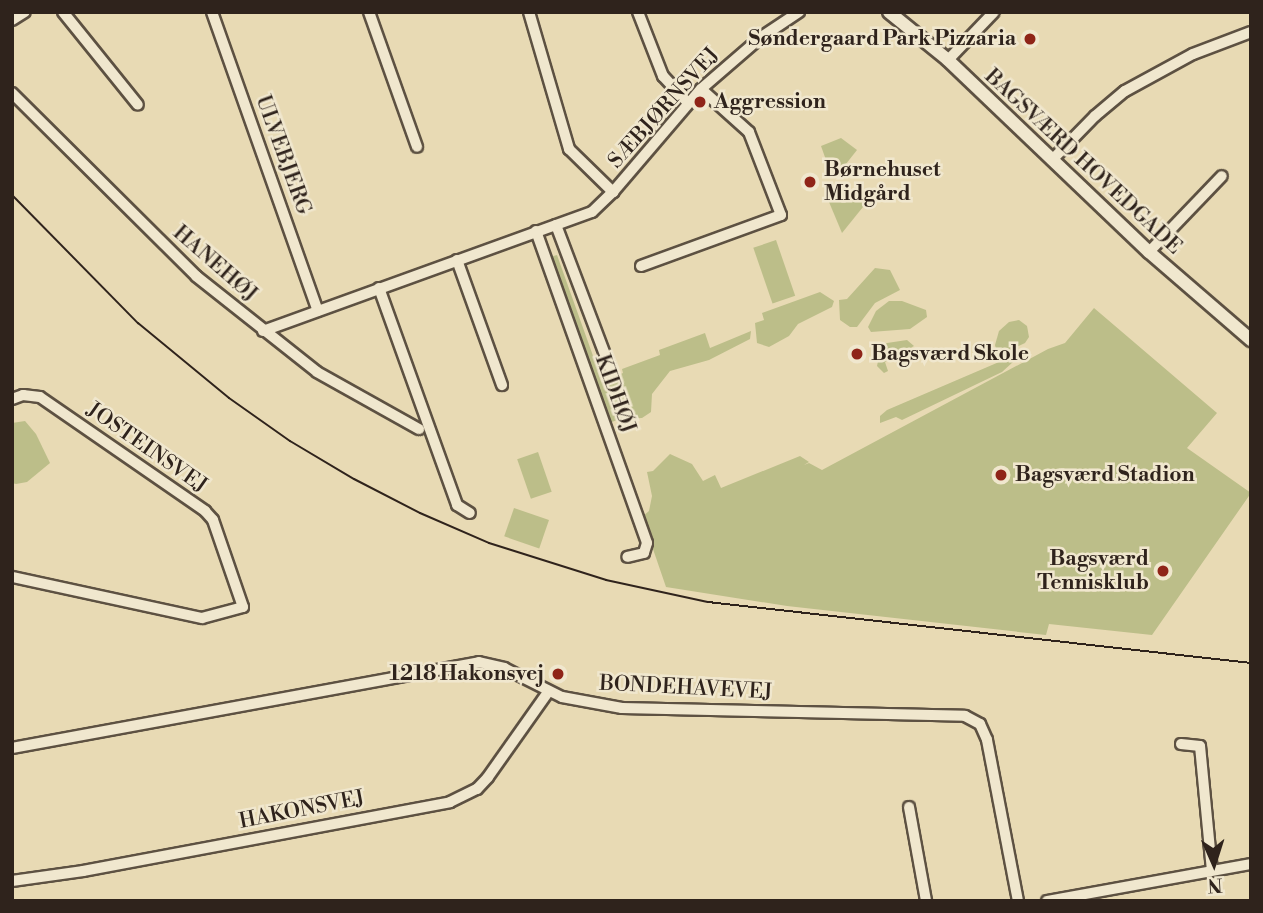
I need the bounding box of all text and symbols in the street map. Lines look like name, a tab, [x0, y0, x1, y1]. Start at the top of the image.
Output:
place label: Søndergaard Park Pizzaria	[748, 26, 1016, 52]
marker: Søndergaard Park Pizzaria	[1022, 31, 1038, 47]
street label: SÆBJØRNSVEJ	[603, 42, 725, 174]
street label: BAGSVÆRD HOVEDGADE	[979, 64, 1187, 260]
place label: Aggression	[714, 89, 826, 115]
street label: ULVEBJERG	[250, 92, 316, 218]
marker: Aggression	[692, 94, 708, 110]
place label: Børnehuset Midgård	[824, 157, 941, 207]
marker: Børnehuset Midgård	[802, 174, 818, 190]
street label: HANEHØJ	[168, 220, 262, 308]
place label: Bagsværd Skole	[871, 341, 1029, 367]
marker: Bagsværd Skole	[849, 346, 865, 362]
street label: KIDHØJ	[589, 351, 641, 437]
street label: JOSTEINSVEJ	[82, 397, 212, 499]
place label: Bagsværd Stadion	[1015, 462, 1195, 488]
marker: Bagsværd Stadion	[993, 467, 1009, 483]
place label: Bagsværd Tennisklub	[1037, 546, 1149, 596]
marker: Bagsværd Tennisklub	[1155, 563, 1171, 579]
place label: 1218 Hakonsvej	[389, 661, 544, 687]
marker: 1218 Hakonsvej	[550, 666, 566, 682]
street label: BONDEHAVEVEJ	[599, 671, 773, 705]
street label: HAKONSVEJ	[237, 785, 367, 835]
north arrow	[1179, 829, 1249, 899]
text: N	[1207, 873, 1223, 897]

